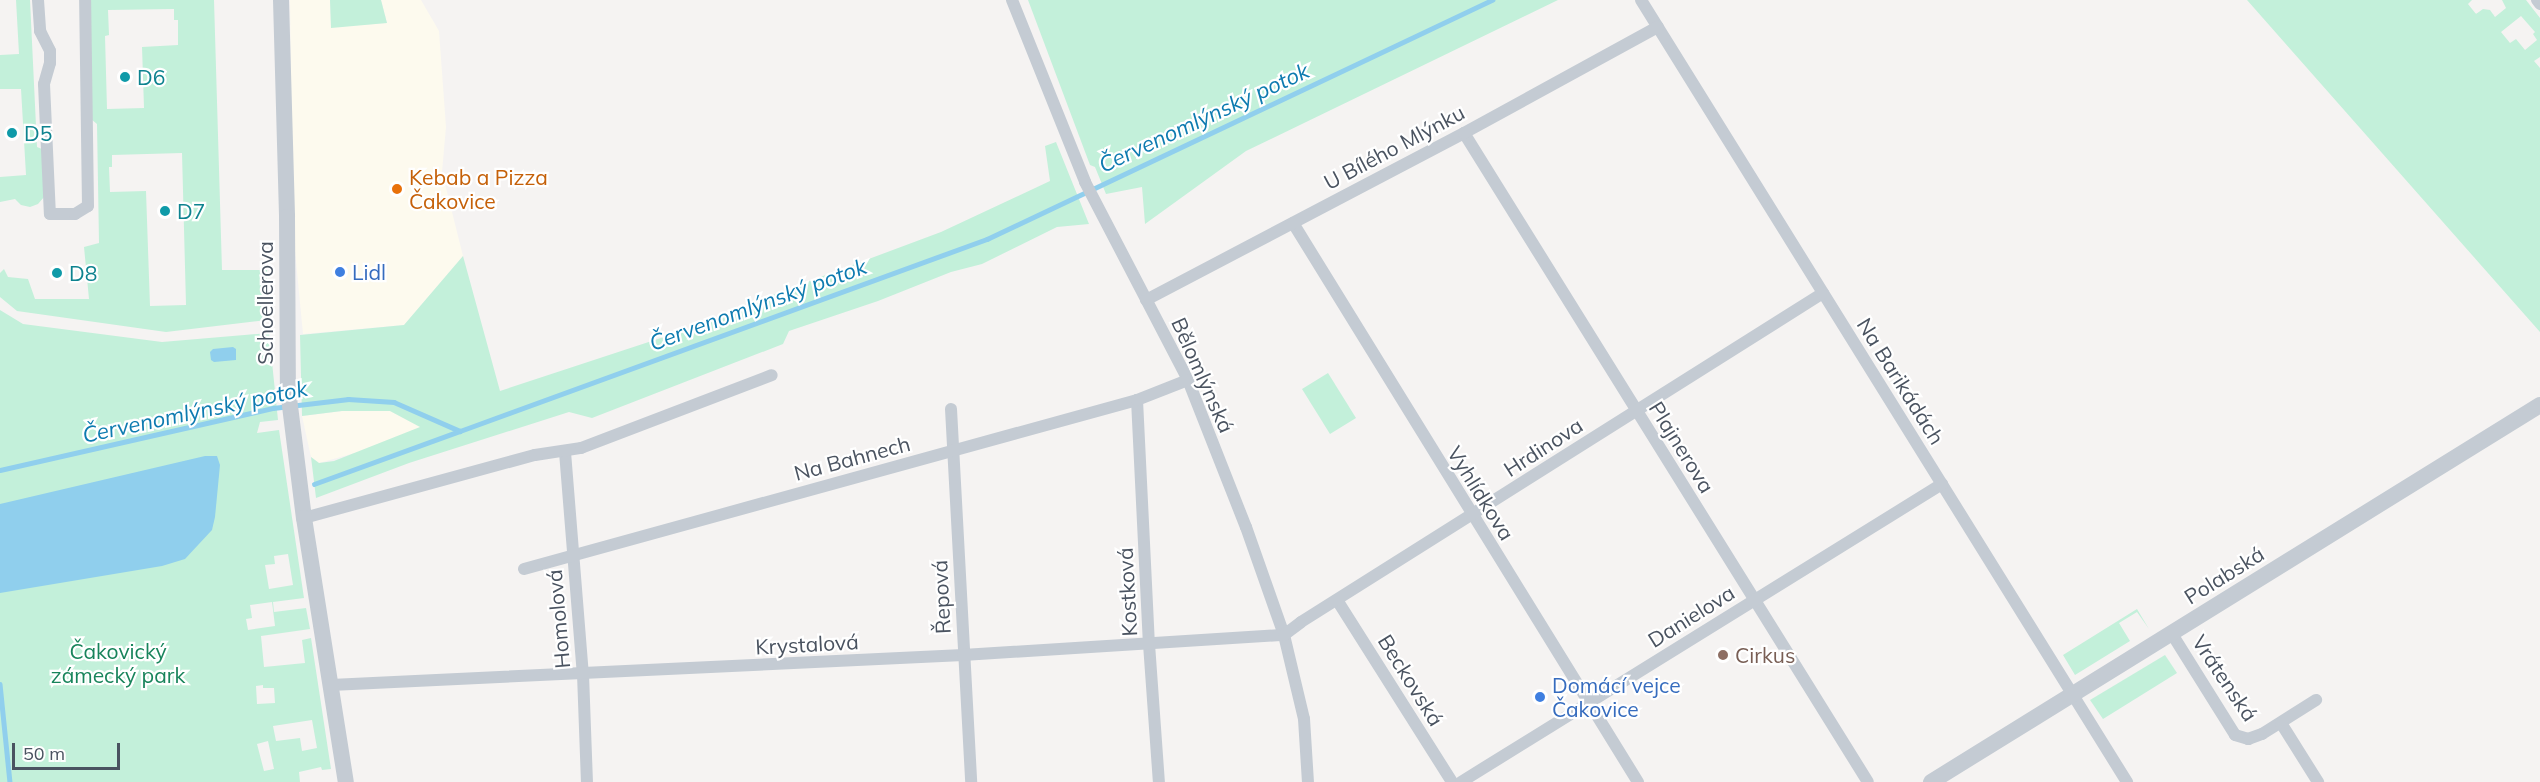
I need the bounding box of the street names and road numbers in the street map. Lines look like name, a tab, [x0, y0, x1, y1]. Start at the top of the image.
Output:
street label: U Bílého Mlýnku	[1319, 99, 1469, 195]
street label: Schoellerova	[252, 241, 278, 365]
street label: Na Barikádách	[1852, 313, 1950, 449]
street label: Bělomlýnská	[1166, 314, 1240, 436]
street label: Plajnerova	[1644, 397, 1720, 497]
street label: Hrdinova	[1499, 412, 1587, 482]
street label: Na Bahnech	[791, 430, 913, 486]
street label: Vyhlídkova	[1442, 441, 1520, 545]
street label: Polabská	[2179, 541, 2269, 609]
street label: Kostková	[1112, 547, 1142, 637]
street label: Řepová	[926, 559, 956, 635]
street label: Homolová	[541, 569, 575, 669]
street label: Danielova	[1643, 580, 1739, 652]
street label: Krystalová	[755, 629, 859, 659]
street label: Beckovská	[1373, 630, 1449, 730]
street label: Vrátenská	[2187, 630, 2263, 726]

